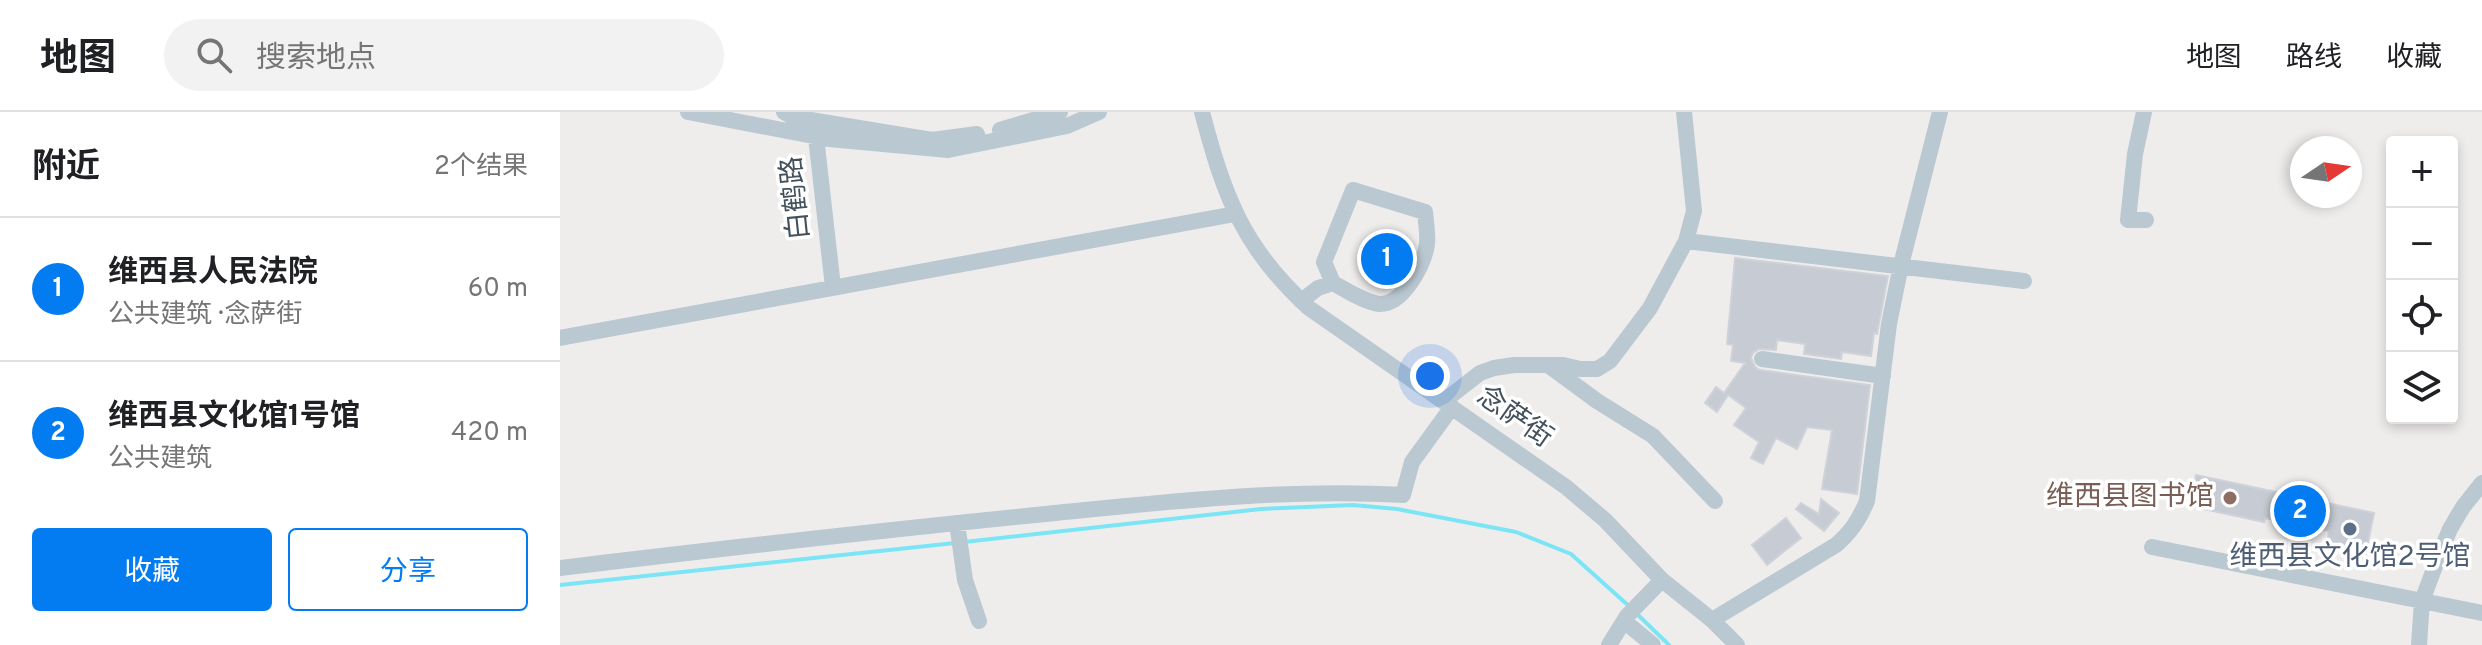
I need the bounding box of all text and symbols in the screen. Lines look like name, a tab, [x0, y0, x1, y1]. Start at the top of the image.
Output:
search box	[164, 19, 724, 91]
icon: search	[192, 33, 236, 77]
text: 地图	[40, 36, 116, 85]
text: 搜索地点	[256, 41, 376, 78]
text: 地图	[2186, 41, 2242, 77]
text: 路线	[2286, 41, 2342, 77]
text: 收藏	[2386, 41, 2442, 77]
north arrow	[2290, 136, 2362, 208]
map controls	[2386, 136, 2458, 424]
button: +	[2386, 136, 2458, 208]
text: 附近	[32, 147, 100, 190]
text: 2个结果	[434, 151, 528, 184]
street label: 白鹤路	[775, 154, 819, 242]
button: −	[2386, 208, 2458, 280]
pin: 1	[1361, 229, 1413, 289]
text: 维西县人民法院	[108, 255, 318, 292]
text: 1	[53, 273, 63, 306]
text: 60 m	[468, 273, 528, 306]
button: locate	[2386, 280, 2458, 352]
text: 公共建筑 · 念萨街	[108, 299, 302, 332]
button: layers	[2386, 352, 2458, 424]
your location	[1410, 356, 1450, 396]
street label: 念萨街	[1469, 379, 1559, 457]
text: 维西县文化馆1号馆	[108, 399, 360, 436]
text: 2	[50, 417, 66, 450]
text: 420 m	[451, 417, 528, 450]
text: 公共建筑	[108, 443, 212, 476]
place label: 维西县图书馆	[2046, 480, 2214, 516]
pin: 2	[2274, 481, 2326, 541]
marker: 维西县图书馆	[2221, 489, 2239, 507]
marker: 维西县文化馆2号馆	[2341, 520, 2359, 538]
button: 收藏	[32, 528, 272, 611]
button: 分享	[288, 528, 528, 611]
place label: 维西县文化馆2号馆	[2229, 540, 2471, 576]

